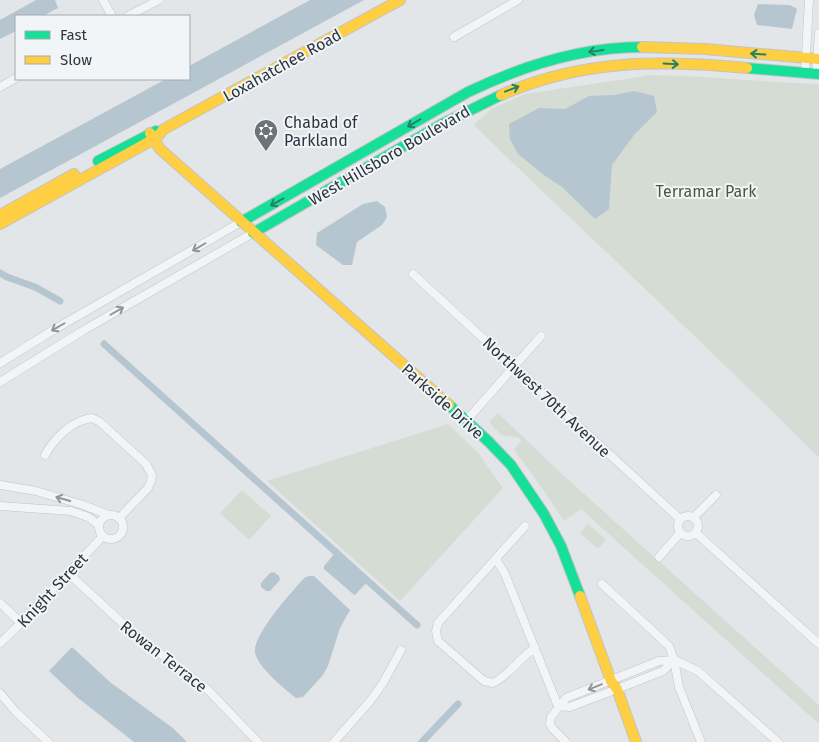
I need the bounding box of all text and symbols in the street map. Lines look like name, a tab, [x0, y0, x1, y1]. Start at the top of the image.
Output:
legend	[15, 15, 190, 80]
street label: Loxahatchee Road	[220, 25, 345, 106]
text: Fast	[60, 26, 87, 44]
one-way arrow	[588, 46, 604, 56]
one-way arrow	[750, 49, 766, 59]
text: Slow	[60, 51, 92, 69]
one-way arrow	[663, 59, 679, 68]
one-way arrow	[504, 84, 519, 94]
street label: West Hillsboro Boulevard	[305, 101, 473, 209]
place label: Chabad of Parkland	[284, 113, 359, 150]
synagogue icon: Chabad of Parkland	[253, 118, 279, 152]
one-way arrow	[407, 118, 421, 128]
park label: Terramar Park	[656, 182, 757, 201]
one-way arrow	[270, 197, 284, 207]
one-way arrow	[192, 242, 207, 252]
one-way arrow	[109, 306, 123, 316]
one-way arrow	[51, 323, 66, 333]
street label: Northwest 70th Avenue	[479, 333, 614, 461]
street label: Parkside Drive	[398, 360, 487, 443]
one-way arrow	[55, 493, 71, 503]
street label: Knight Street	[13, 549, 92, 631]
street label: Rowan Terrace	[116, 617, 211, 696]
one-way arrow	[588, 683, 603, 692]

